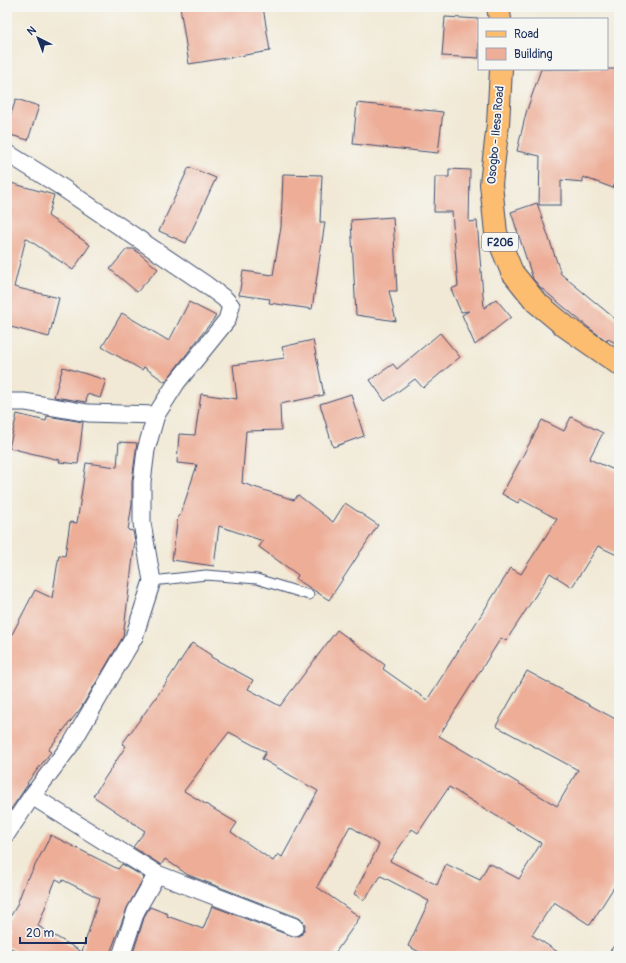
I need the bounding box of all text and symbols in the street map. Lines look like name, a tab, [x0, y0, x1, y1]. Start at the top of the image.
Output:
north arrow	[18, 18, 58, 58]
legend	[478, 18, 608, 70]
text: N	[25, 23, 39, 38]
text: Road	[514, 27, 539, 42]
text: Building	[514, 47, 553, 62]
street label: Osogbo - Ilesa Road	[484, 85, 508, 185]
road number: F206	[482, 233, 518, 251]
scale bar	[20, 919, 86, 945]
text: 20 m	[26, 926, 55, 941]

